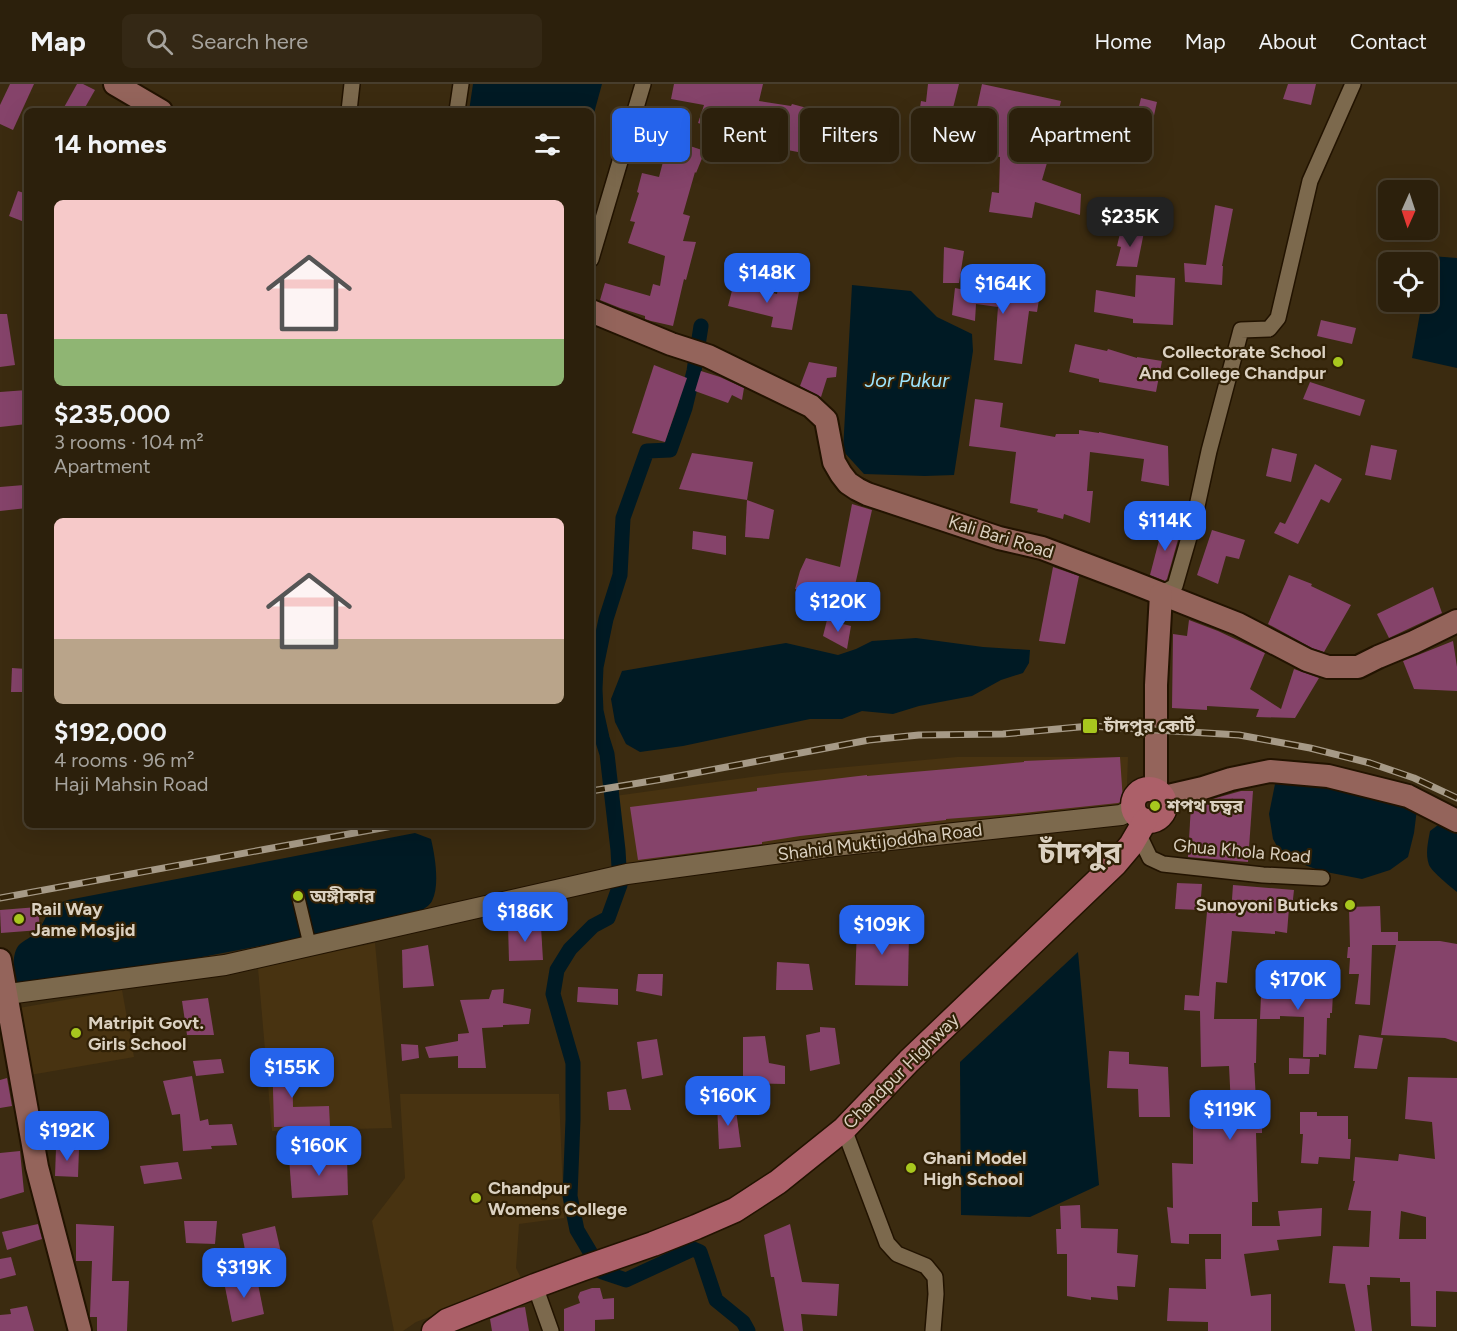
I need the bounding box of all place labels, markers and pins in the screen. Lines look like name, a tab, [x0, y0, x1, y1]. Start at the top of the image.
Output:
pin: $235K	[1088, 197, 1172, 248]
pin: $148K	[725, 253, 809, 304]
pin: $164K	[961, 264, 1045, 315]
place label: Collectorate School And College Chandpur	[1139, 341, 1326, 384]
marker: Collectorate School And College Chandpur	[1331, 355, 1345, 369]
pin: $114K	[1123, 501, 1207, 552]
pin: $120K	[796, 582, 880, 633]
place label: চাঁদপুর কোর্ট	[1103, 715, 1196, 737]
marker: চাঁদপুর কোর্ট	[1081, 717, 1099, 735]
place label: শপথ চত্বর	[1166, 795, 1244, 817]
marker: শপথ চত্বর	[1148, 799, 1162, 813]
place label: অঙ্গীকার	[309, 885, 376, 907]
marker: অঙ্গীকার	[291, 889, 305, 903]
pin: $186K	[483, 892, 567, 943]
place label: Sunoyoni Buticks	[1196, 894, 1339, 916]
place label: Rail Way Jame Mosjid	[31, 898, 135, 941]
marker: Sunoyoni Buticks	[1343, 898, 1357, 912]
pin: $109K	[840, 905, 924, 956]
marker: Rail Way Jame Mosjid	[12, 912, 26, 926]
pin: $170K	[1256, 960, 1340, 1011]
place label: Matripit Govt. Girls School	[88, 1012, 204, 1055]
marker: Matripit Govt. Girls School	[69, 1026, 83, 1040]
pin: $155K	[250, 1048, 334, 1099]
pin: $160K	[686, 1076, 770, 1127]
pin: $119K	[1188, 1090, 1272, 1141]
pin: $192K	[25, 1111, 109, 1162]
pin: $160K	[277, 1126, 361, 1177]
place label: Ghani Model High School	[923, 1147, 1026, 1190]
marker: Ghani Model High School	[904, 1161, 918, 1175]
place label: Chandpur Womens College	[488, 1177, 627, 1220]
marker: Chandpur Womens College	[469, 1191, 483, 1205]
pin: $319K	[202, 1248, 286, 1299]

